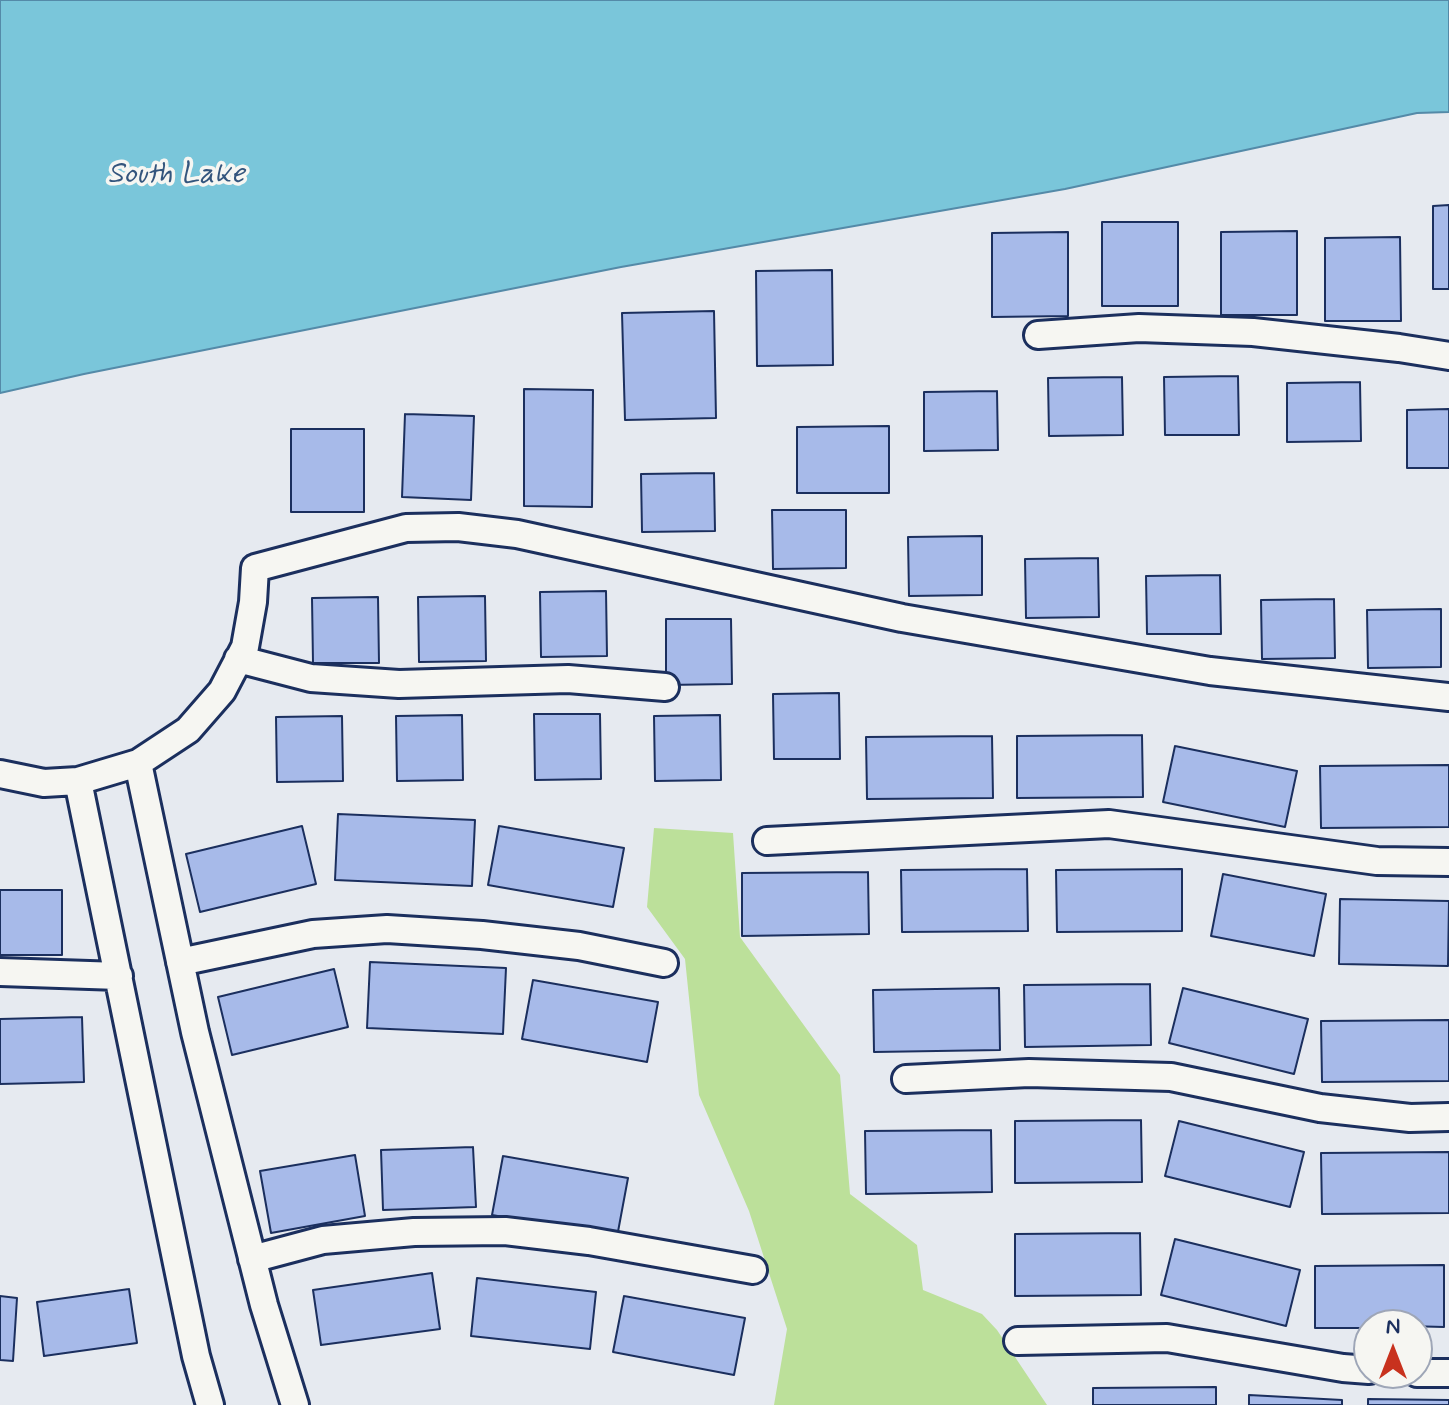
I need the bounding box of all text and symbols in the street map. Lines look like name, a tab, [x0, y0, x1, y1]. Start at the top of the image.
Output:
water label: South Lake	[107, 158, 245, 194]
north arrow	[1353, 1309, 1433, 1389]
text: N	[1386, 1313, 1400, 1341]

